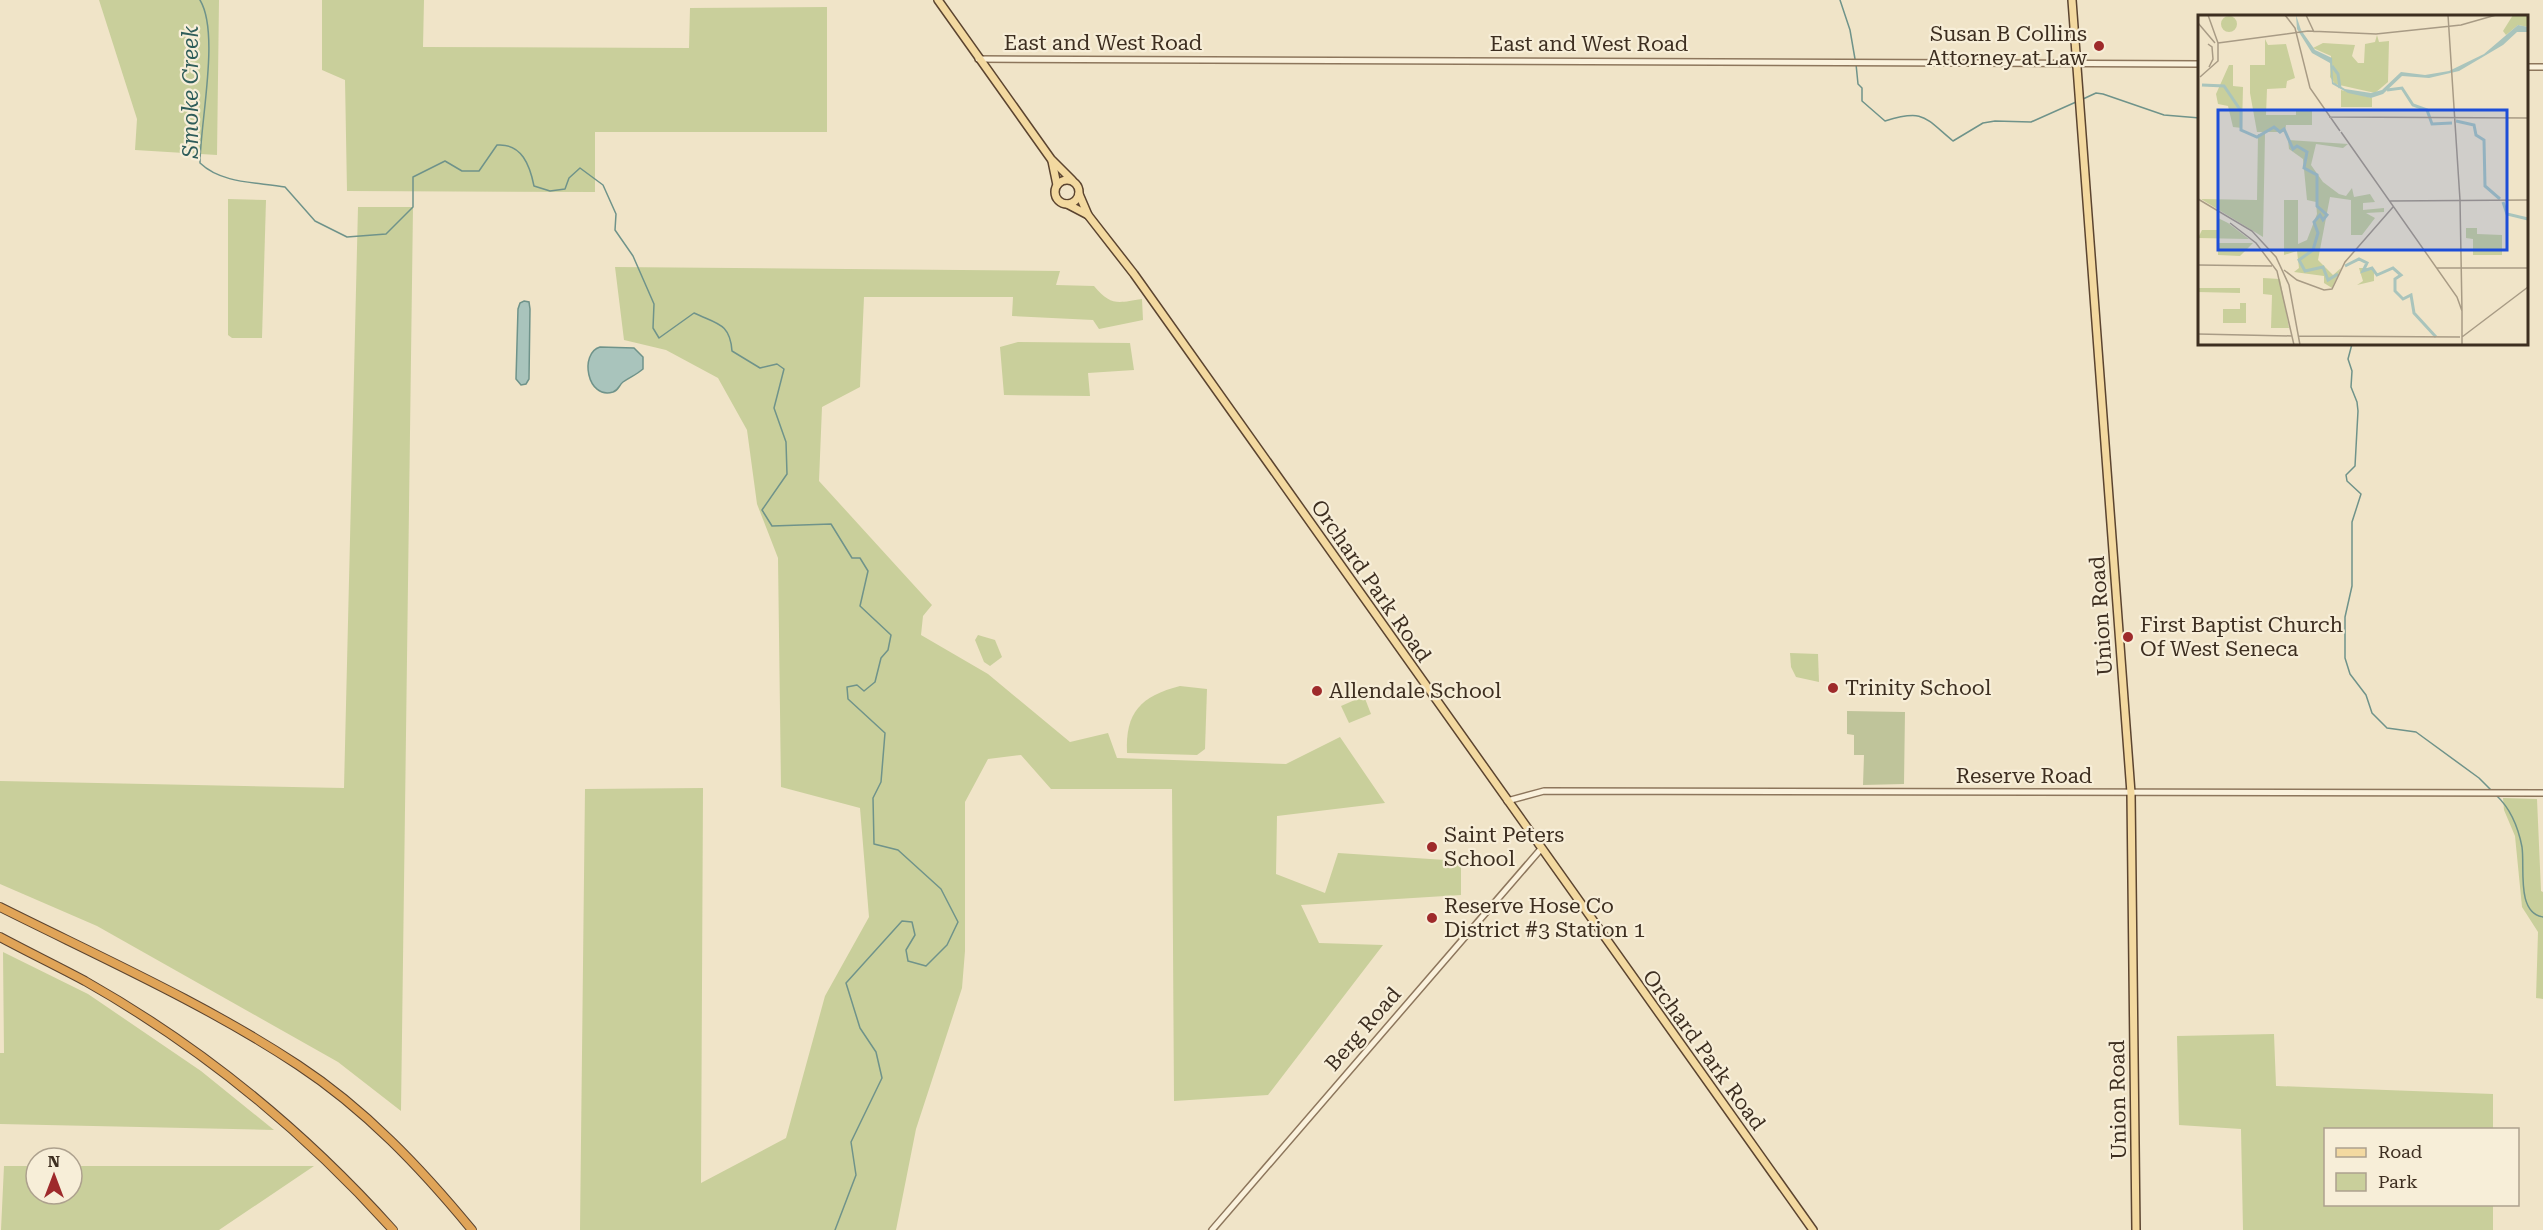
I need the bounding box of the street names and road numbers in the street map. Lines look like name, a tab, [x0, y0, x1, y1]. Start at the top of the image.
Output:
street label: East and West Road	[1004, 31, 1203, 55]
street label: East and West Road	[1490, 32, 1689, 56]
street label: Orchard Park Road	[1306, 495, 1436, 667]
street label: Union Road	[2085, 555, 2117, 677]
street label: Reserve Road	[1956, 764, 2093, 788]
street label: Orchard Park Road	[1638, 965, 1770, 1135]
street label: Berg Road	[1320, 982, 1406, 1076]
street label: Union Road	[2105, 1039, 2131, 1160]

